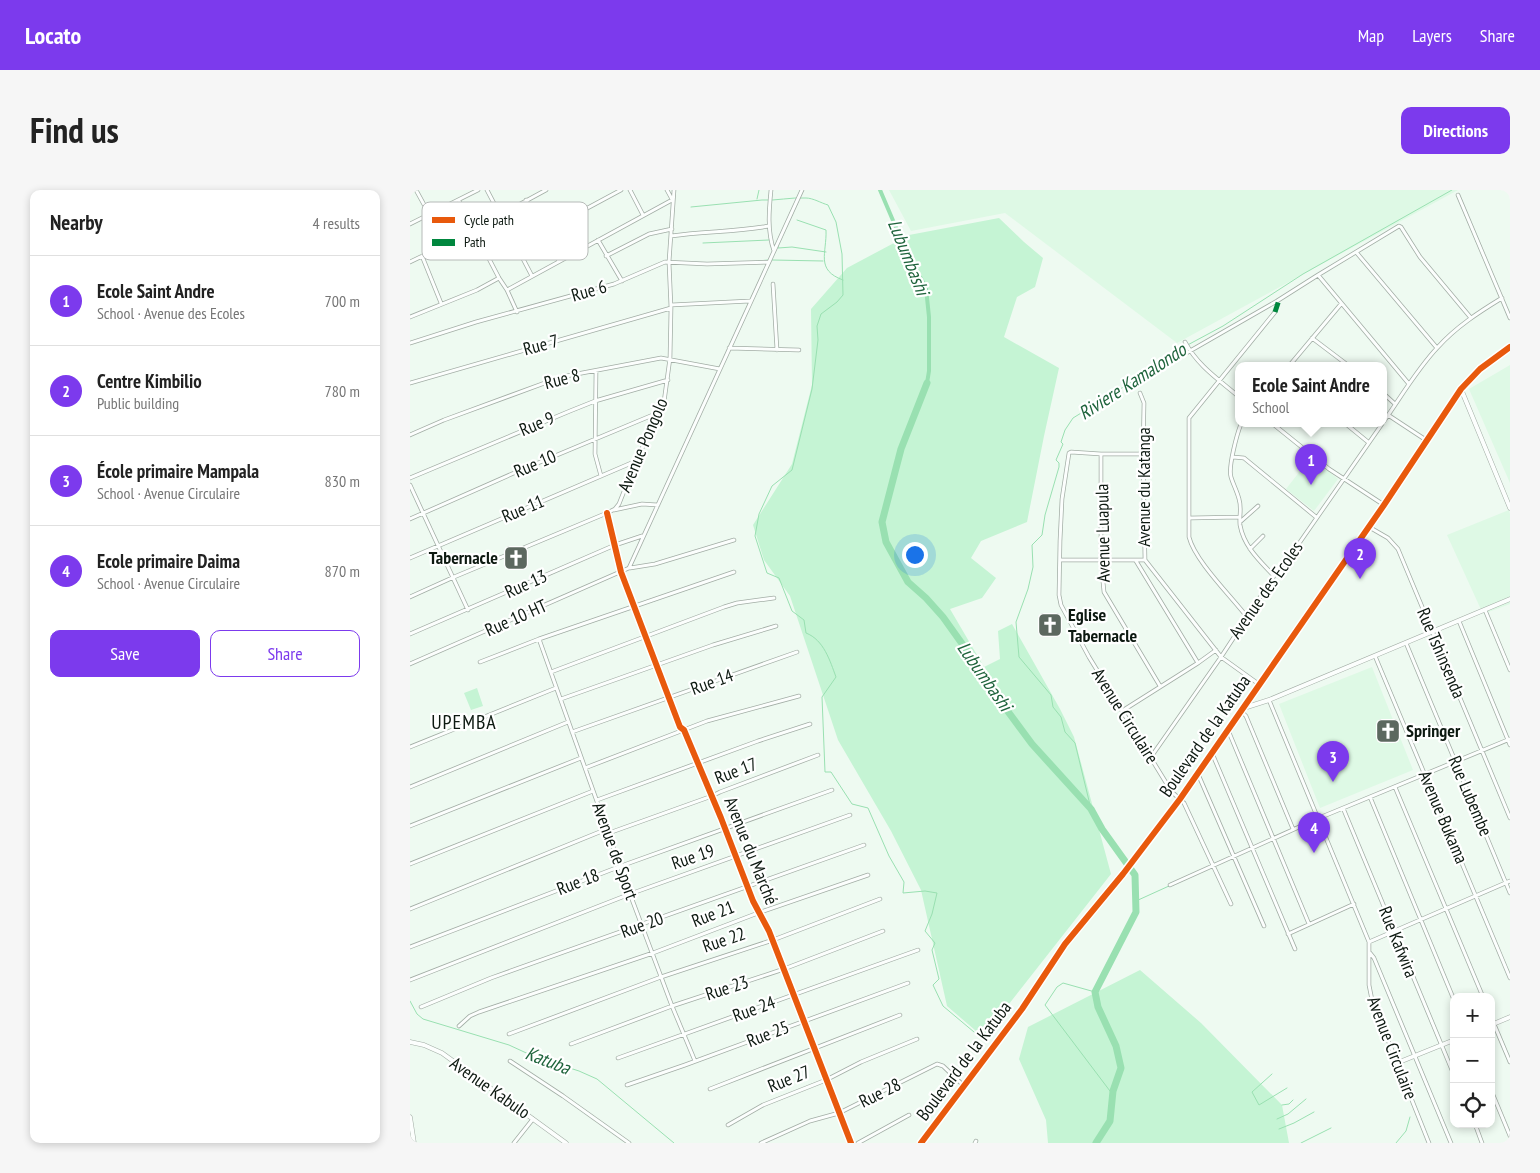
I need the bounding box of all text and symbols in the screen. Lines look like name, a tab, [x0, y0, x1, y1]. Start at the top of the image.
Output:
text: Locato	[25, 20, 81, 51]
text: Map	[1358, 24, 1384, 47]
text: Layers	[1412, 24, 1452, 47]
text: Share	[1480, 24, 1515, 47]
text: Find us	[30, 107, 119, 153]
button: Directions	[1401, 107, 1510, 154]
legend	[422, 202, 588, 260]
text: Nearby	[50, 209, 103, 236]
text: Cycle path	[464, 211, 514, 229]
text: 4 results	[313, 213, 360, 233]
water label: Lubumbashi	[883, 216, 936, 301]
text: Path	[464, 233, 486, 251]
street label: Rue 6	[568, 275, 609, 307]
text: Ecole Saint Andre	[97, 279, 215, 303]
text: 1	[62, 291, 70, 311]
text: 700 m	[325, 291, 360, 311]
text: School · Avenue des Ecoles	[97, 303, 245, 323]
street label: Rue 7	[521, 329, 561, 360]
water label: Riviere Kamalondo	[1074, 336, 1192, 425]
popup	[1235, 362, 1387, 427]
street label: Rue 8	[542, 363, 582, 394]
text: Centre Kimbilio	[97, 369, 202, 393]
text: Ecole Saint Andre	[1252, 373, 1370, 397]
text: 2	[62, 381, 70, 401]
text: 780 m	[325, 381, 360, 401]
text: Public building	[97, 393, 179, 413]
street label: Avenue Pongolo	[612, 394, 673, 495]
text: School	[1252, 397, 1289, 417]
street label: Rue 9	[516, 406, 558, 441]
street label: Avenue du Katanga	[1132, 427, 1155, 547]
street label: Rue 10	[510, 444, 560, 483]
pin: 1	[1295, 444, 1327, 485]
text: École primaire Mampala	[97, 459, 259, 483]
text: 3	[62, 471, 70, 491]
text: 830 m	[325, 471, 360, 491]
text: School · Avenue Circulaire	[97, 483, 240, 503]
street label: Avenue Luapula	[1090, 484, 1115, 583]
street label: Rue 11	[498, 489, 548, 528]
street label: Avenue des Ecoles	[1224, 537, 1308, 643]
pin: 2	[1344, 538, 1376, 579]
your location	[902, 542, 928, 568]
church icon: Tabernacle	[503, 545, 529, 571]
place label: Tabernacle	[429, 546, 498, 569]
text: Ecole primaire Daima	[97, 549, 240, 573]
text: 4	[62, 561, 70, 581]
text: 870 m	[325, 561, 360, 581]
street label: Rue 13	[501, 564, 551, 603]
text: School · Avenue Circulaire	[97, 573, 240, 593]
street label: Rue 10 HT	[481, 594, 550, 641]
place label: Eglise Tabernacle	[1068, 603, 1138, 647]
street label: Rue Tshinsenda	[1412, 604, 1471, 701]
church icon: Eglise Tabernacle	[1037, 612, 1063, 638]
button: Save	[50, 630, 200, 677]
button: Share	[210, 630, 360, 677]
water label: Lubumbashi	[952, 637, 1019, 718]
street label: Rue 14	[687, 663, 736, 700]
street label: Avenue Circulaire	[1087, 664, 1164, 768]
street label: Boulevard de la Katuba	[1154, 670, 1255, 801]
district label: UPEMBA	[431, 709, 497, 735]
church icon: Springer	[1375, 718, 1401, 744]
place label: Springer	[1406, 719, 1461, 742]
pin: 3	[1317, 741, 1349, 782]
street label: Rue 17	[711, 752, 760, 789]
street label: Rue Lubembe	[1443, 752, 1498, 839]
street label: Avenue Bukama	[1414, 767, 1473, 867]
street label: Avenue du Marché	[719, 794, 784, 908]
street label: Avenue de Sport	[587, 799, 644, 903]
pin: 4	[1298, 812, 1330, 853]
street label: Rue 19	[668, 839, 717, 875]
street label: Rue 18	[553, 863, 602, 900]
street label: Rue 21	[688, 895, 737, 932]
street label: Rue Kafwira	[1374, 903, 1423, 981]
street label: Rue 20	[617, 906, 666, 943]
street label: Rue 22	[699, 922, 748, 958]
street label: Rue 23	[702, 970, 751, 1005]
street label: Rue 24	[729, 990, 778, 1027]
street label: Avenue Circulaire	[1362, 993, 1423, 1103]
map controls	[1450, 993, 1495, 1128]
button: +	[1450, 993, 1495, 1038]
street label: Boulevard de la Katuba	[911, 996, 1016, 1125]
street label: Rue 25	[743, 1015, 792, 1052]
button: −	[1450, 1038, 1495, 1083]
water label: Katuba	[522, 1041, 575, 1080]
street label: Avenue Kabulo	[446, 1052, 535, 1124]
street label: Rue 27	[764, 1060, 813, 1097]
street label: Rue 28	[855, 1073, 905, 1113]
button: locate	[1450, 1083, 1495, 1128]

